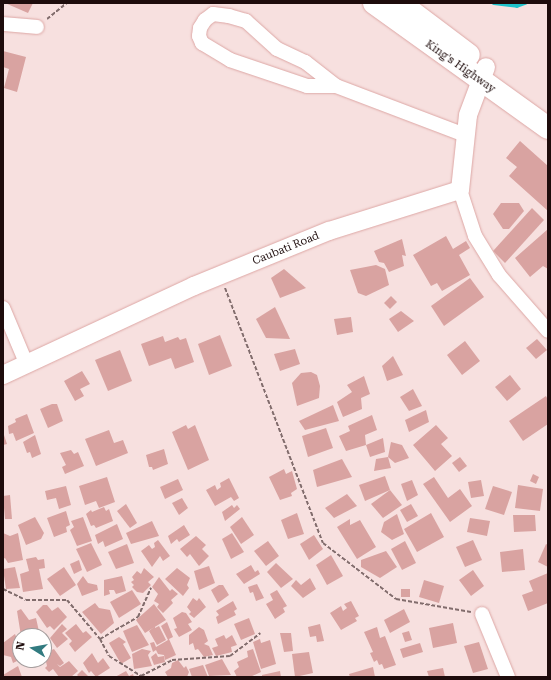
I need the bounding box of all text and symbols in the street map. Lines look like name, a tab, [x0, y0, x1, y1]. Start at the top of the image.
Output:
street label: King's Highway	[422, 38, 498, 96]
street label: Caubati Road	[251, 230, 321, 268]
north arrow	[12, 628, 52, 668]
text: N	[14, 640, 28, 651]

